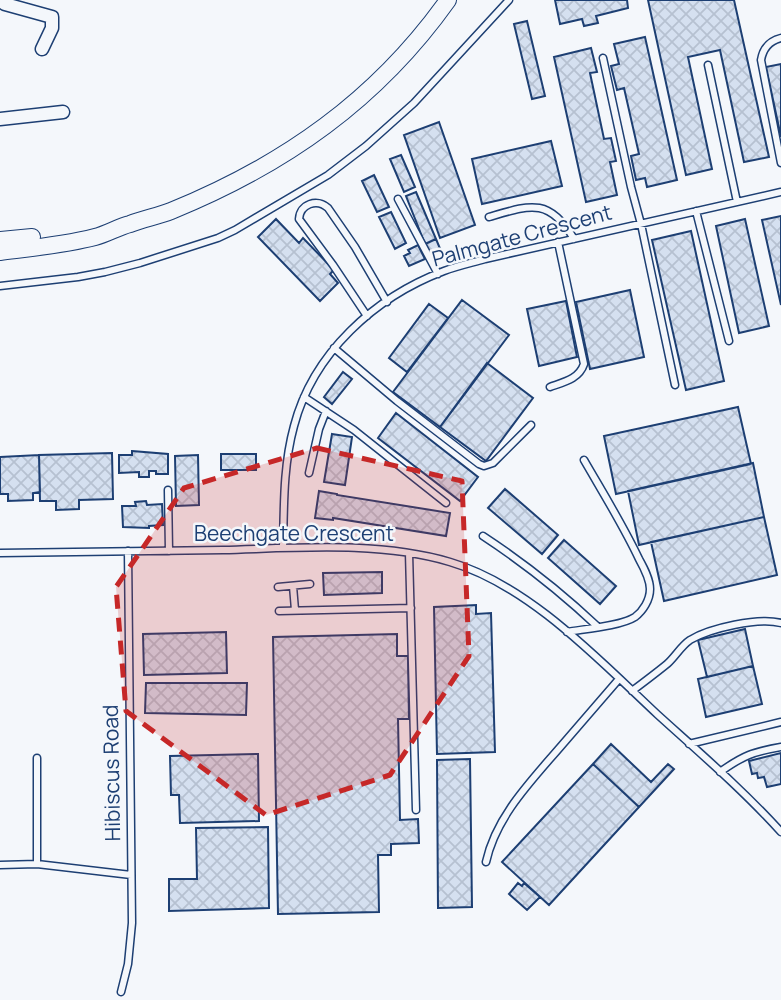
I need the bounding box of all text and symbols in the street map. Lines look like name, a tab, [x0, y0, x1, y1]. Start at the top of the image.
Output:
street label: Palmgate Crescent	[429, 198, 615, 272]
street label: Beechgate Crescent	[194, 519, 394, 547]
street label: Hibiscus Road	[96, 704, 126, 842]

